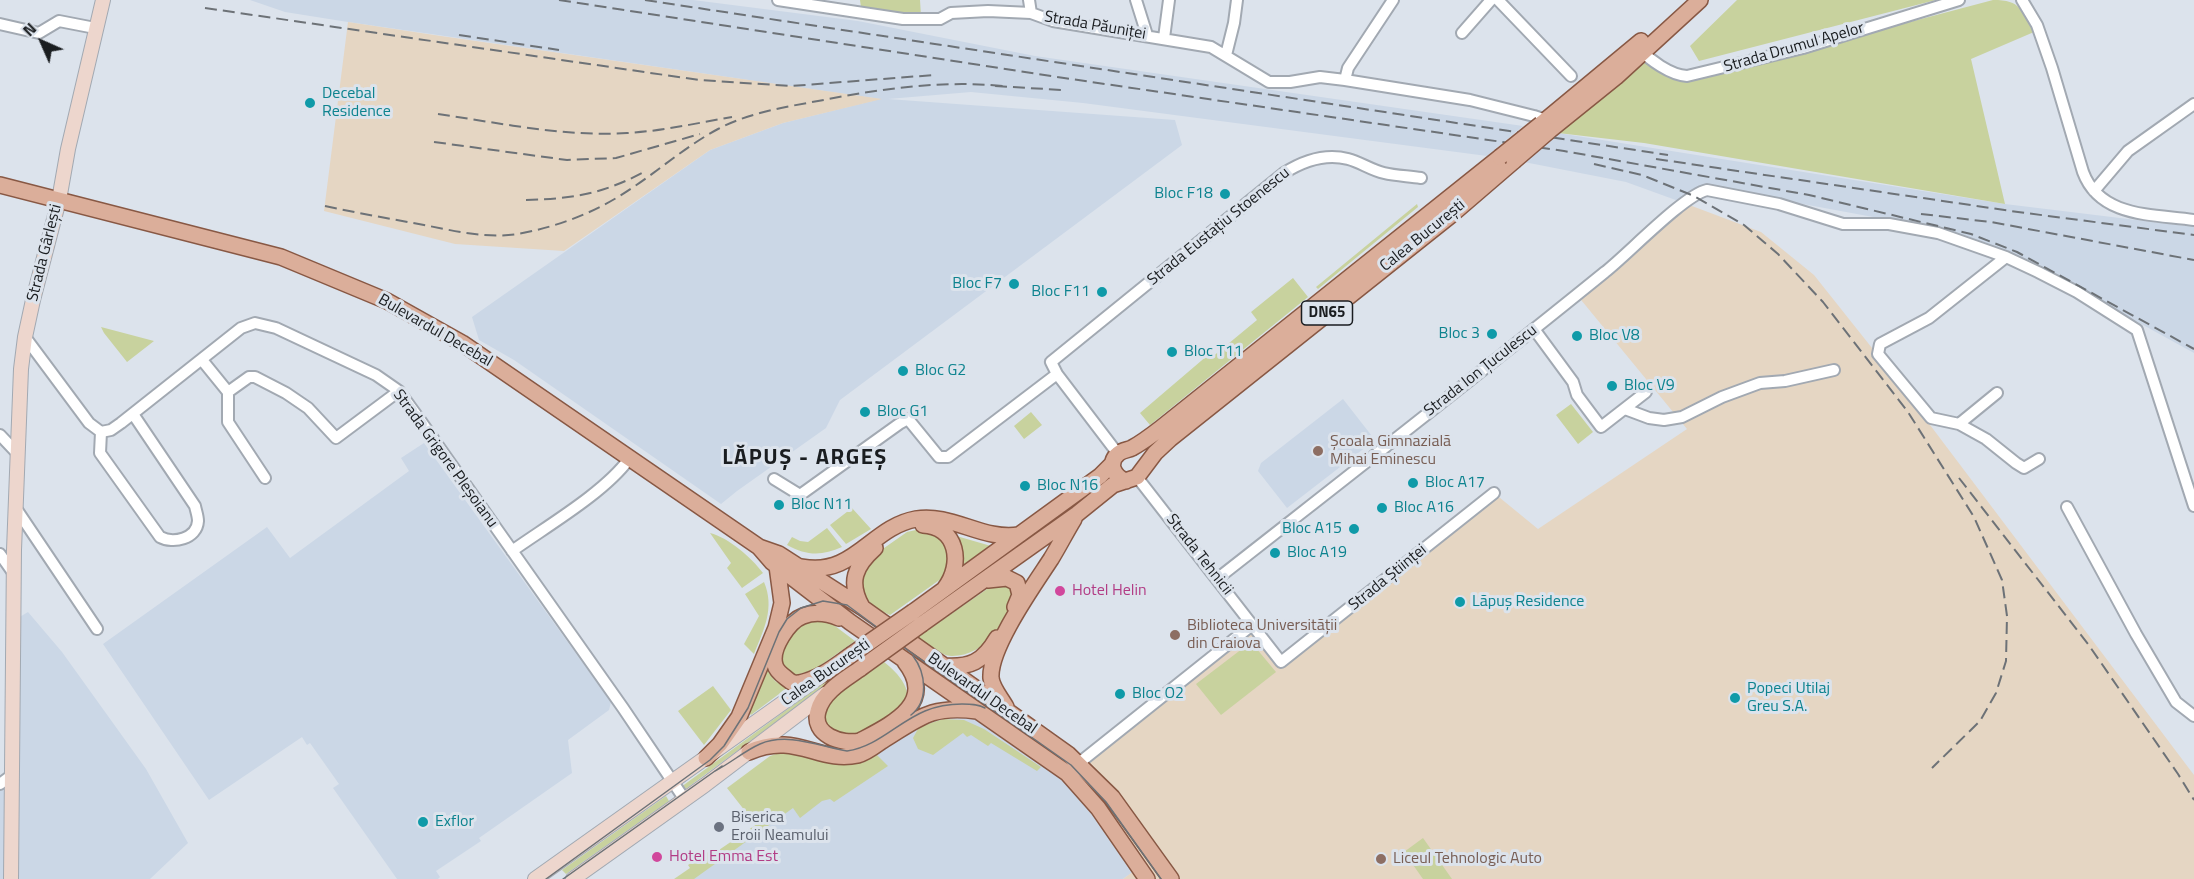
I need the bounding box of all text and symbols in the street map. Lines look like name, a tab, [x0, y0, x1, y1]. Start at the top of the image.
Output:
street label: Strada Păuniței	[1043, 8, 1147, 44]
north arrow	[12, 12, 72, 72]
text: N	[17, 17, 42, 42]
street label: Strada Drumul Apelor	[1722, 19, 1866, 77]
place label: Decebal Residence	[322, 84, 391, 122]
marker: Decebal Residence	[303, 96, 317, 110]
street label: Strada Eustațiu Stoenescu	[1144, 164, 1294, 290]
place label: Bloc F18	[1154, 184, 1213, 204]
marker: Bloc F18	[1218, 187, 1232, 201]
street label: Calea București	[1377, 196, 1469, 276]
street label: Strada Gârlești	[24, 202, 66, 304]
place label: Bloc F7	[952, 274, 1002, 294]
marker: Bloc F7	[1007, 277, 1021, 291]
place label: Bloc F11	[1031, 282, 1090, 302]
marker: Bloc F11	[1095, 285, 1109, 299]
street label: Bulevardul Decebal	[375, 291, 495, 371]
road number: DN65	[1302, 301, 1352, 325]
street label: Strada Ion Țuculescu	[1421, 321, 1541, 421]
place label: Bloc 3	[1439, 324, 1480, 344]
place label: Bloc V8	[1589, 326, 1640, 346]
marker: Bloc 3	[1485, 327, 1499, 341]
marker: Bloc V8	[1570, 329, 1584, 343]
place label: Bloc T11	[1184, 342, 1243, 362]
marker: Bloc T11	[1165, 345, 1179, 359]
place label: Bloc G2	[915, 361, 966, 381]
marker: Bloc G2	[896, 364, 910, 378]
place label: Bloc V9	[1624, 376, 1675, 396]
marker: Bloc V9	[1605, 379, 1619, 393]
street label: Strada Grigore Pleșoianu	[388, 386, 502, 532]
place label: Bloc G1	[877, 402, 928, 422]
marker: Bloc G1	[858, 405, 872, 419]
place label: Școala Gimnazială Mihai Eminescu	[1330, 432, 1451, 470]
marker: Școala Gimnazială Mihai Eminescu	[1311, 444, 1325, 458]
district label: LĂPUȘ - ARGEȘ	[722, 446, 888, 472]
place label: Bloc A17	[1425, 473, 1485, 493]
place label: Bloc N16	[1037, 476, 1098, 496]
marker: Bloc A17	[1406, 476, 1420, 490]
marker: Bloc N16	[1018, 479, 1032, 493]
place label: Bloc N11	[791, 495, 852, 515]
marker: Bloc N11	[772, 498, 786, 512]
place label: Bloc A16	[1394, 498, 1454, 518]
marker: Bloc A16	[1375, 501, 1389, 515]
street label: Strada Tehnicii	[1161, 511, 1237, 599]
place label: Bloc A15	[1282, 519, 1342, 539]
marker: Bloc A15	[1347, 522, 1361, 536]
street label: Strada Științei	[1345, 541, 1431, 615]
place label: Bloc A19	[1287, 543, 1347, 563]
marker: Bloc A19	[1268, 546, 1282, 560]
place label: Hotel Helin	[1072, 581, 1147, 601]
marker: Hotel Helin	[1053, 584, 1067, 598]
place label: Lăpuș Residence	[1472, 592, 1584, 612]
marker: Lăpuș Residence	[1453, 595, 1467, 609]
place label: Biblioteca Universității din Craiova	[1187, 616, 1337, 654]
marker: Biblioteca Universității din Craiova	[1168, 628, 1182, 642]
street label: Calea București	[778, 635, 874, 711]
street label: Bulevardul Decebal	[924, 649, 1040, 739]
place label: Popeci Utilaj Greu S.A.	[1747, 679, 1830, 717]
place label: Bloc O2	[1132, 684, 1184, 704]
marker: Bloc O2	[1113, 687, 1127, 701]
marker: Popeci Utilaj Greu S.A.	[1728, 691, 1742, 705]
place label: Biserica Eroii Neamului	[731, 808, 829, 846]
place label: Exflor	[435, 812, 474, 832]
marker: Exflor	[416, 815, 430, 829]
marker: Biserica Eroii Neamului	[712, 820, 726, 834]
place label: Hotel Emma Est	[669, 847, 778, 867]
place label: Liceul Tehnologic Auto	[1393, 849, 1542, 869]
marker: Hotel Emma Est	[650, 850, 664, 864]
marker: Liceul Tehnologic Auto	[1374, 852, 1388, 866]

